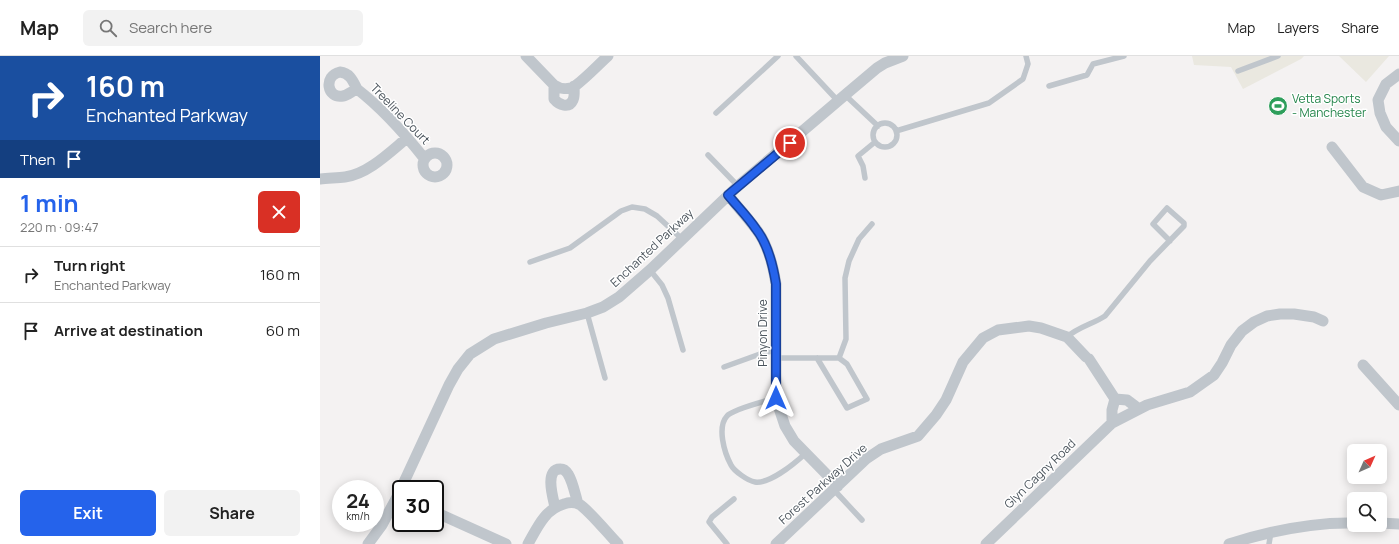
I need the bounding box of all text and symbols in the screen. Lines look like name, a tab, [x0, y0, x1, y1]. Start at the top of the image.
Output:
search box	[83, 10, 363, 46]
text: Map	[20, 15, 59, 41]
icon: search	[97, 17, 119, 39]
text: Search here	[129, 17, 212, 38]
text: Map	[1227, 18, 1255, 37]
text: Layers	[1277, 18, 1319, 37]
text: Share	[1341, 18, 1379, 37]
text: 160 m	[86, 67, 165, 105]
icon: right	[20, 72, 72, 124]
street label: Treeline Court	[367, 79, 434, 148]
place label: Vetta Sports - Manchester	[1292, 90, 1367, 121]
sports icon: Vetta Sports - Manchester	[1267, 95, 1289, 117]
text: Enchanted Parkway	[86, 103, 248, 127]
pin	[773, 126, 807, 160]
icon: arrive	[779, 132, 801, 154]
icon: arrive	[63, 148, 85, 170]
text: Then	[20, 149, 55, 170]
text: 1 min	[20, 186, 79, 219]
button: close	[258, 191, 300, 233]
street label: Enchanted Parkway	[606, 204, 697, 291]
text: 220 m · 09:47	[20, 218, 99, 236]
text: Turn right	[54, 255, 125, 276]
icon: right	[20, 264, 42, 286]
text: 160 m	[260, 264, 300, 285]
text: Enchanted Parkway	[54, 276, 171, 294]
street label: Pinyon Drive	[754, 299, 771, 367]
icon: arrive	[20, 320, 42, 342]
text: Arrive at destination	[54, 320, 203, 341]
text: 60 m	[266, 320, 300, 341]
position arrow	[755, 377, 797, 419]
street label: Glyn Cagny Road	[1000, 435, 1079, 512]
street label: Forest Parkway Drive	[775, 439, 871, 528]
north arrow	[1347, 444, 1387, 484]
map controls	[1347, 444, 1387, 532]
speed limit sign: 30	[392, 480, 444, 532]
text: 24	[346, 487, 370, 514]
button: Exit	[20, 490, 156, 536]
button: Share	[164, 490, 300, 536]
button: search	[1347, 492, 1387, 532]
text: km/h	[346, 509, 370, 523]

